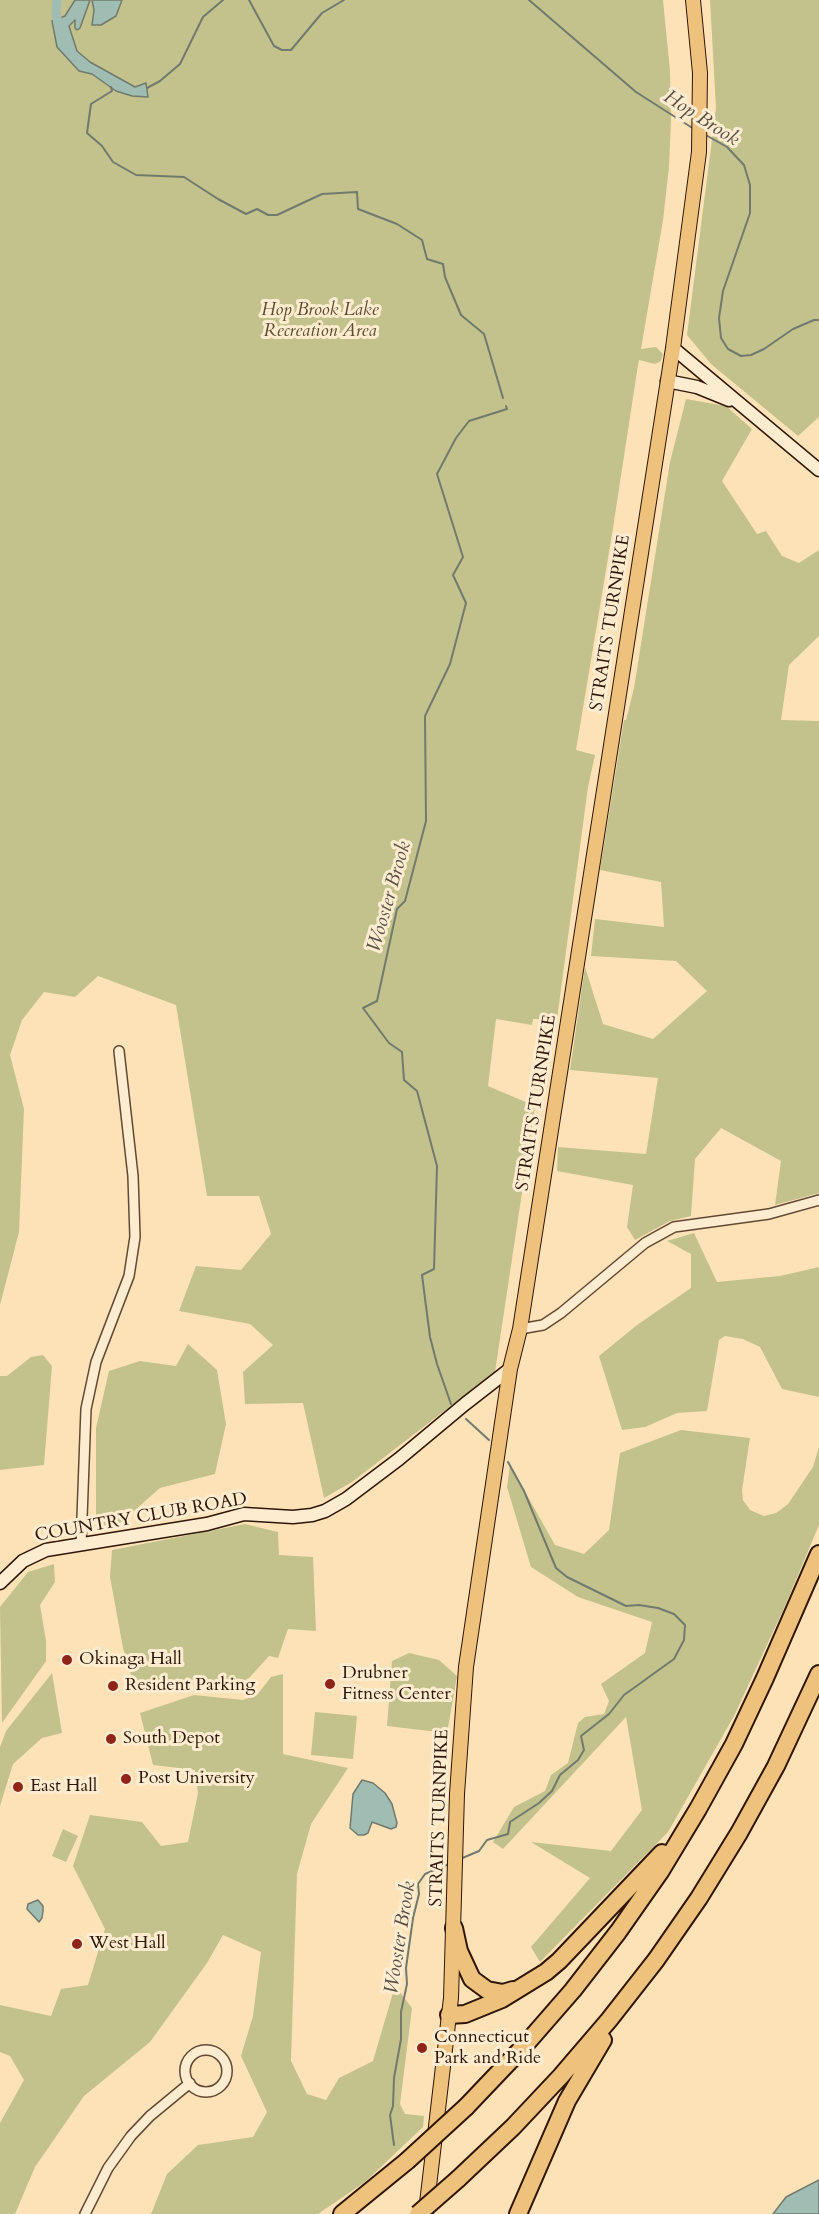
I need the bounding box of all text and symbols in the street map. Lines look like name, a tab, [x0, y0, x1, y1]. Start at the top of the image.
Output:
water label: Hop Brook	[659, 86, 743, 152]
park label: Hop Brook Lake Recreation Area	[261, 300, 379, 342]
street label: STRAITS TURNPIKE	[586, 534, 636, 712]
water label: Wooster Brook	[363, 839, 417, 955]
street label: STRAITS TURNPIKE	[512, 1014, 562, 1192]
street label: COUNTRY CLUB ROAD	[33, 1489, 249, 1547]
place label: Okinaga Hall	[79, 1649, 182, 1671]
marker: Okinaga Hall	[60, 1653, 74, 1667]
place label: Drubner Fitness Center	[342, 1663, 451, 1706]
place label: Resident Parking	[125, 1675, 255, 1697]
marker: Drubner Fitness Center	[323, 1677, 337, 1691]
marker: Resident Parking	[106, 1679, 120, 1693]
place label: South Depot	[123, 1728, 220, 1750]
street label: STRAITS TURNPIKE	[426, 1729, 454, 1907]
marker: South Depot	[104, 1732, 118, 1746]
place label: Post University	[138, 1768, 255, 1790]
marker: Post University	[119, 1772, 133, 1786]
place label: East Hall	[30, 1776, 97, 1798]
marker: East Hall	[11, 1780, 25, 1794]
water label: Wooster Brook	[380, 1880, 422, 1996]
place label: West Hall	[89, 1933, 166, 1955]
marker: West Hall	[70, 1937, 84, 1951]
place label: Connecticut Park and Ride	[434, 2027, 541, 2070]
marker: Connecticut Park and Ride	[415, 2041, 429, 2055]

